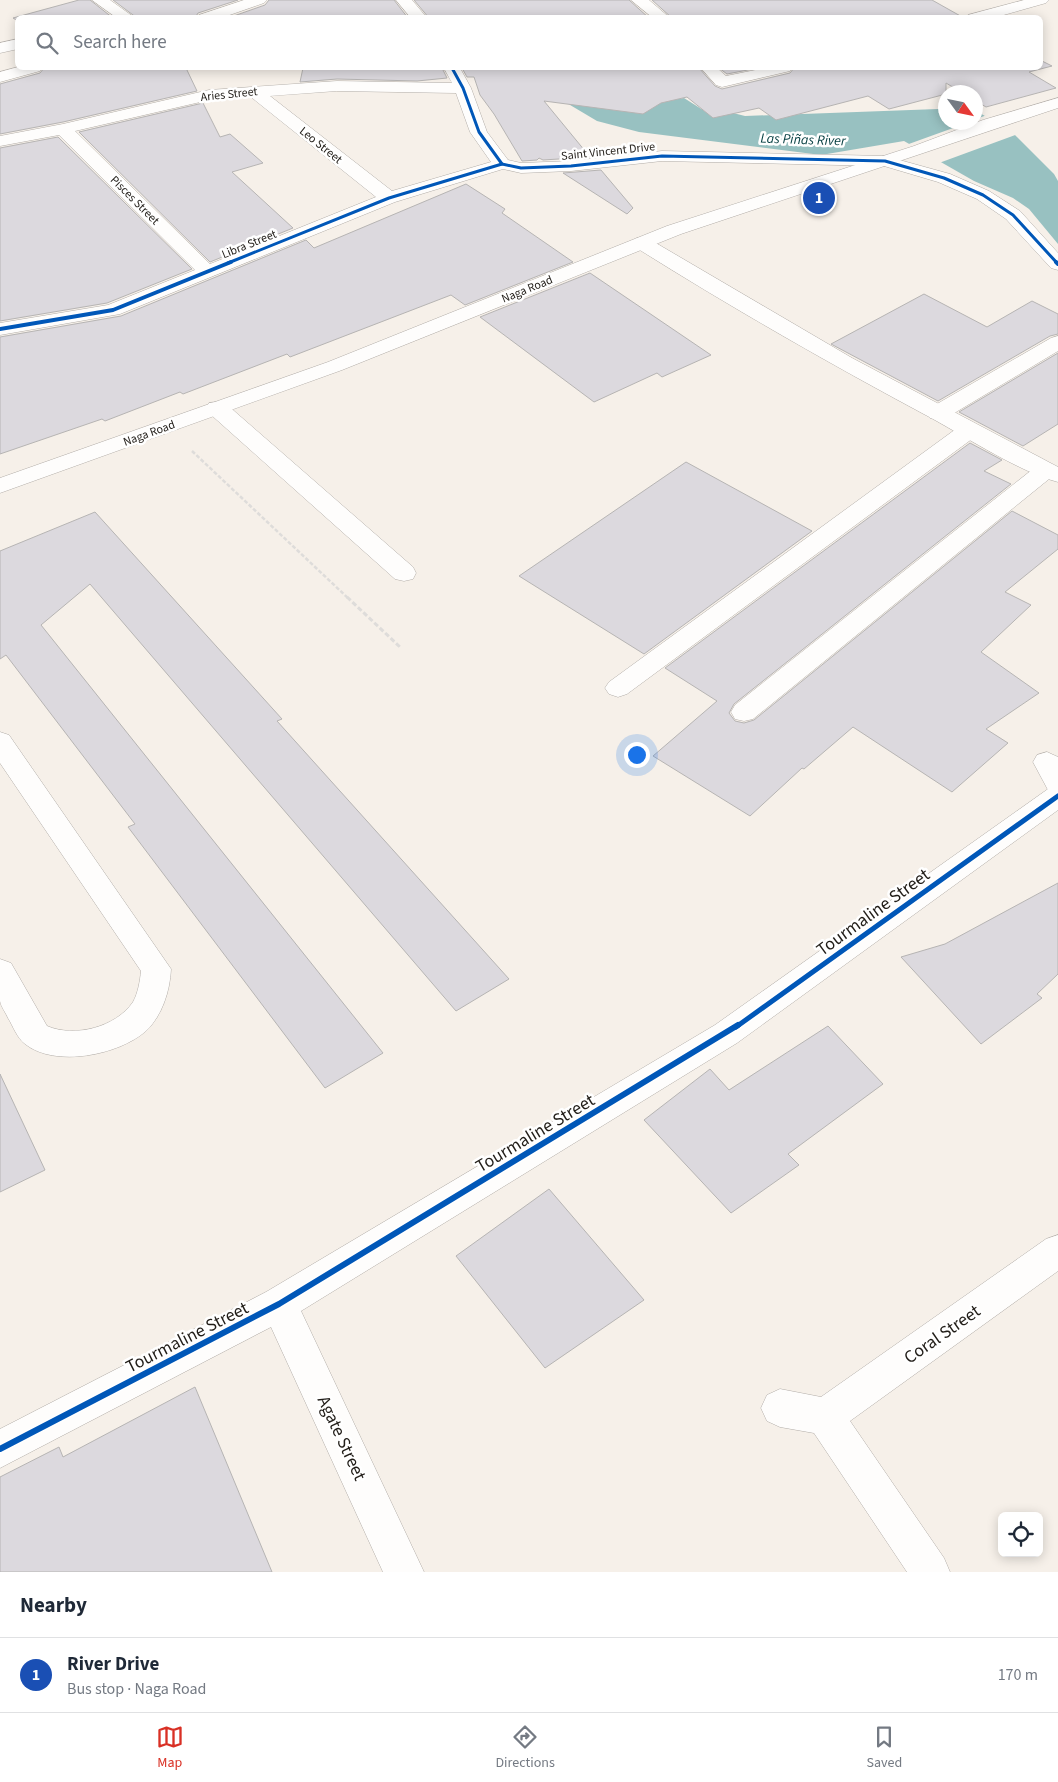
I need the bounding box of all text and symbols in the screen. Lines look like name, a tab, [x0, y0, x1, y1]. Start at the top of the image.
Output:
search box	[15, 15, 1043, 70]
icon: search	[33, 29, 61, 57]
text: Search here	[73, 29, 167, 56]
street label: Aries Street	[200, 83, 258, 106]
north arrow	[938, 85, 983, 130]
street label: Leo Street	[296, 123, 346, 168]
water label: Las Piñas River	[760, 129, 847, 152]
street label: Saint Vincent Drive	[560, 138, 656, 165]
street label: Pisces Street	[106, 172, 163, 229]
pin: 1	[803, 179, 835, 217]
street label: Libra Street	[219, 226, 279, 263]
street label: Naga Road	[499, 271, 555, 307]
street label: Naga Road	[121, 416, 177, 451]
your location	[624, 742, 650, 768]
street label: Tourmaline Street	[811, 863, 935, 962]
street label: Tourmaline Street	[471, 1088, 599, 1179]
street label: Tourmaline Street	[122, 1296, 253, 1379]
street label: Coral Street	[899, 1299, 986, 1370]
street label: Agate Street	[311, 1392, 372, 1485]
map controls	[998, 1512, 1043, 1557]
button: locate	[998, 1512, 1043, 1557]
text: Nearby	[20, 1590, 87, 1620]
text: River Drive	[67, 1651, 159, 1678]
text: 1	[32, 1664, 40, 1686]
text: 170 m	[998, 1664, 1038, 1686]
text: Bus stop · Naga Road	[67, 1678, 206, 1700]
tab: Map	[156, 1723, 184, 1773]
tab: Directions	[496, 1723, 555, 1773]
tab: Saved	[866, 1723, 902, 1773]

